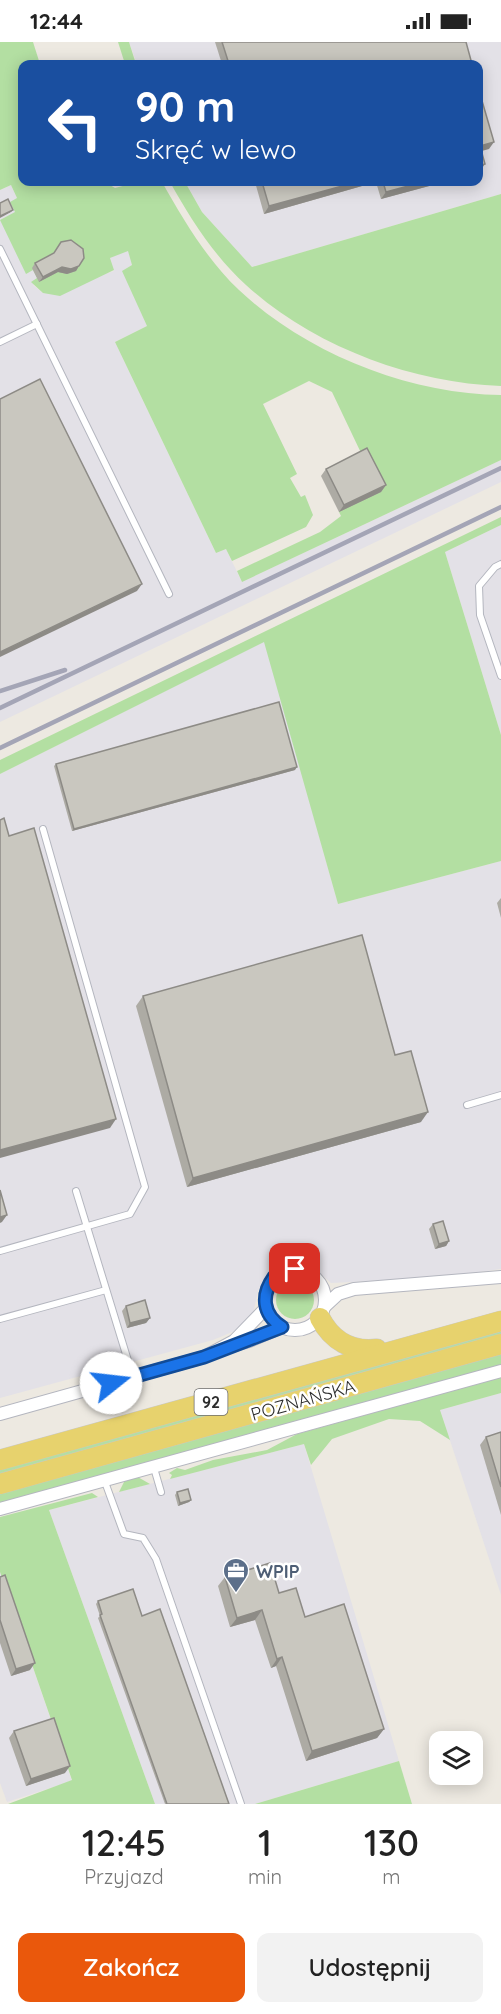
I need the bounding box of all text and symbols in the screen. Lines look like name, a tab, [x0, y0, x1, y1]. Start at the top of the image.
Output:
text: 12:44	[30, 7, 83, 35]
text: 90 m	[135, 80, 235, 133]
icon: left	[36, 84, 114, 162]
text: Skręć w lewo	[135, 132, 297, 166]
pin	[269, 1243, 320, 1294]
icon: arrive	[278, 1252, 311, 1285]
position arrow	[79, 1351, 143, 1415]
street label: POZNAŃSKA	[248, 1374, 358, 1426]
road number: 92	[194, 1389, 228, 1415]
office icon: WPIP	[221, 1556, 251, 1594]
place label: WPIP	[256, 1560, 300, 1583]
map controls	[429, 1731, 483, 1785]
button: layers	[429, 1731, 483, 1785]
text: 12:45	[82, 1820, 166, 1865]
text: 1	[258, 1820, 272, 1865]
text: 130	[364, 1820, 419, 1865]
text: Przyjazd	[84, 1864, 164, 1889]
text: min	[248, 1864, 282, 1889]
text: m	[382, 1864, 401, 1889]
button: Zakończ	[18, 1933, 245, 2002]
button: Udostępnij	[257, 1933, 483, 2002]

